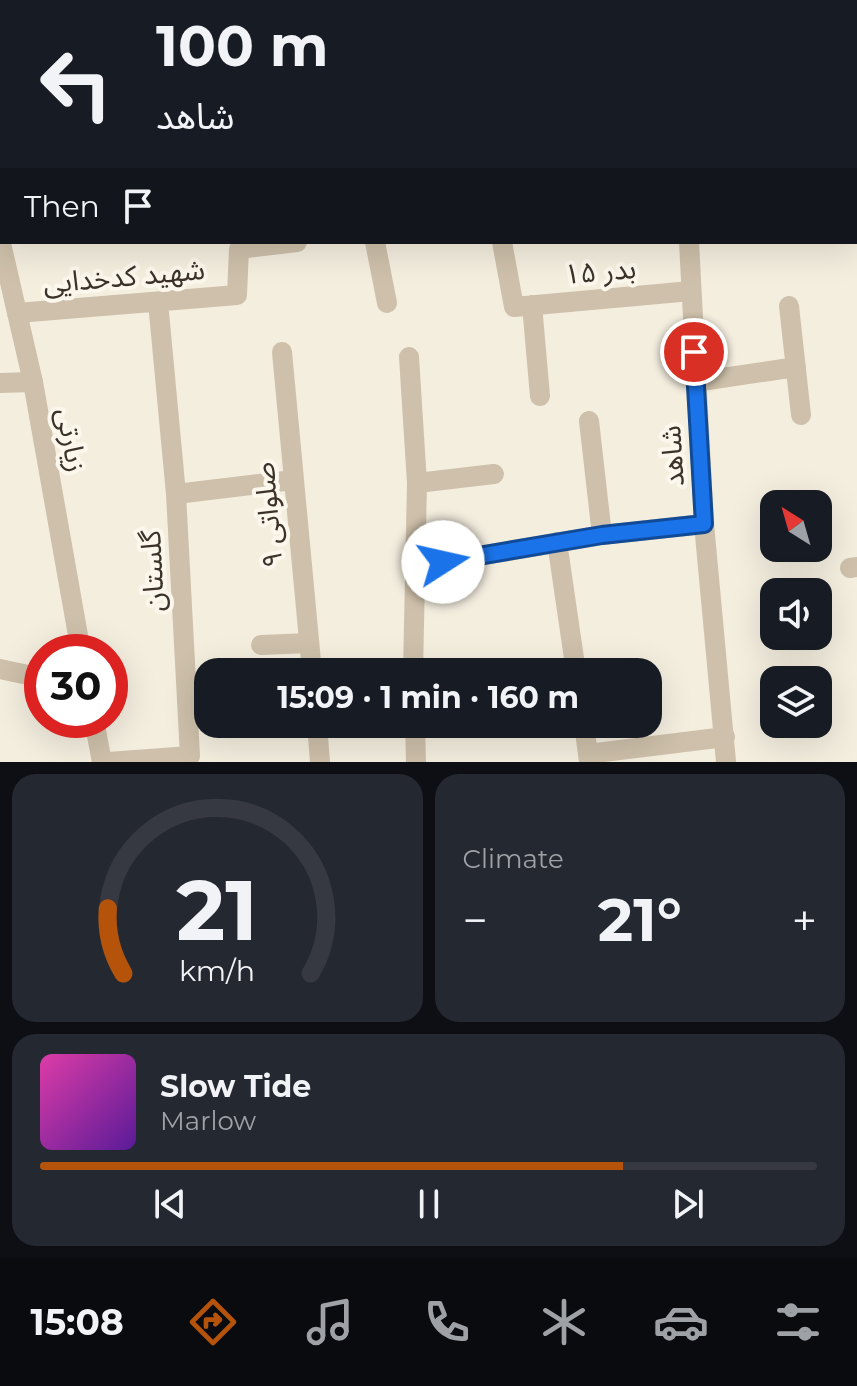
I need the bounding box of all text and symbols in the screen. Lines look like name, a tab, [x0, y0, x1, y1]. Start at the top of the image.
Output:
text: 100 m	[156, 12, 329, 80]
icon: left	[24, 32, 128, 136]
text: شاهد	[156, 94, 235, 138]
icon: arrive	[116, 184, 160, 228]
text: Then	[24, 188, 100, 225]
street label: بدر ۱۵	[563, 251, 637, 291]
street label: شهید کدخدایی	[42, 252, 206, 300]
pin	[660, 318, 728, 386]
icon: arrive	[672, 330, 716, 374]
street label: زیارتی	[50, 405, 94, 475]
street label: شاهد	[653, 424, 691, 488]
street label: صلواتی ۹	[246, 461, 290, 569]
north arrow	[760, 490, 832, 562]
map controls	[760, 490, 832, 738]
position arrow	[401, 520, 485, 604]
street label: گلستان	[133, 529, 171, 613]
button: sound	[760, 578, 832, 650]
speed limit sign: 30	[24, 634, 128, 738]
button: layers	[760, 666, 832, 738]
text: 15:09 · 1 min · 160 m	[277, 679, 579, 716]
text: Climate	[463, 843, 564, 875]
text: 21	[176, 859, 258, 961]
text: 21°	[598, 883, 682, 956]
text: −	[463, 893, 488, 947]
text: +	[792, 893, 817, 947]
text: km/h	[179, 953, 255, 988]
text: Slow Tide	[160, 1068, 311, 1105]
text: Marlow	[160, 1105, 256, 1137]
icon: previous	[148, 1182, 192, 1226]
icon: pause	[407, 1182, 451, 1226]
icon: next	[666, 1182, 710, 1226]
icon: directions	[185, 1294, 241, 1350]
icon: music	[302, 1294, 358, 1350]
icon: phone	[419, 1294, 475, 1350]
icon: climate	[536, 1294, 592, 1350]
icon: car	[653, 1294, 709, 1350]
icon: filters	[770, 1294, 826, 1350]
text: 15:08	[31, 1300, 124, 1344]

